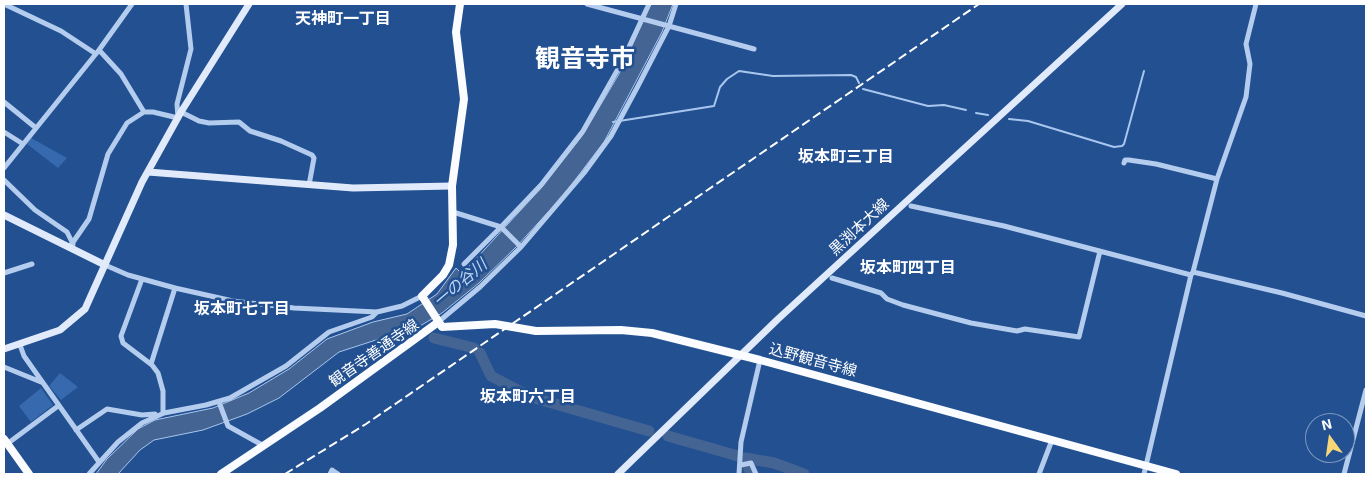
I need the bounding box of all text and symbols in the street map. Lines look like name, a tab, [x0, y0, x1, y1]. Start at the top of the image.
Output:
district label: 天神町一丁目	[295, 9, 391, 29]
district label: 観音寺市	[535, 44, 635, 74]
district label: 坂本町三丁目	[798, 147, 894, 167]
street label: 黒渕本大線	[825, 195, 893, 259]
water label: 一の谷川	[429, 255, 491, 311]
district label: 坂本町四丁目	[860, 258, 956, 278]
district label: 坂本町七丁目	[194, 299, 290, 319]
street label: 観音寺善通寺線	[326, 316, 422, 390]
street label: 込野観音寺線	[767, 340, 859, 380]
district label: 坂本町六丁目	[480, 387, 576, 407]
north arrow	[1305, 413, 1355, 463]
text: N	[1320, 414, 1333, 433]

